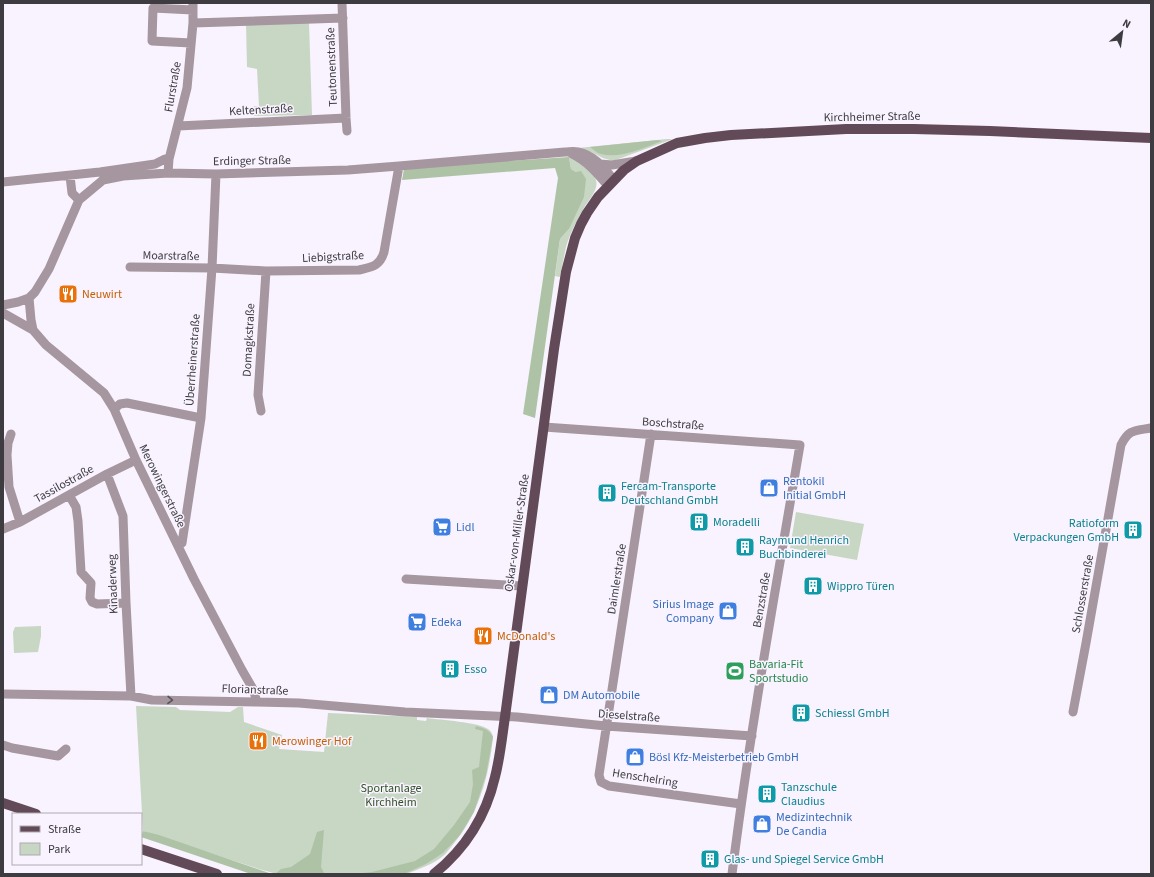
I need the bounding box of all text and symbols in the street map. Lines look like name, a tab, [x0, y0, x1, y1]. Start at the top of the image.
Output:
north arrow	[1102, 12, 1142, 52]
text: N	[1120, 15, 1133, 32]
street label: Teutonenstraße	[322, 27, 342, 107]
street label: Flurstraße	[160, 60, 186, 114]
street label: Keltenstraße	[229, 100, 293, 120]
street label: Kirchheimer Straße	[823, 108, 921, 126]
street label: Erdinger Straße	[213, 152, 291, 170]
street label: Moarstraße	[142, 247, 200, 265]
street label: Liebigstraße	[302, 247, 364, 267]
restaurant icon: Neuwirt	[57, 283, 79, 305]
place label: Neuwirt	[82, 286, 122, 303]
street label: Domagkstraße	[239, 303, 259, 377]
street label: Überrheinerstraße	[181, 313, 205, 407]
street label: Boschstraße	[641, 413, 705, 435]
street label: Merowingerstraße	[134, 441, 190, 531]
street label: Tassilostraße	[31, 461, 97, 507]
street label: Oskar-von-Miller-Straße	[500, 473, 534, 593]
place label: Rentokil Initial GmbH	[783, 473, 846, 504]
shop icon: Rentokil Initial GmbH	[758, 477, 780, 499]
place label: Fercam-Transporte Deutschland GmbH	[621, 478, 718, 509]
building icon: Fercam-Transporte Deutschland GmbH	[596, 482, 618, 504]
building icon: Moradelli	[688, 511, 710, 533]
place label: Moradelli	[713, 514, 760, 531]
place label: Ratioform Verpackungen GmbH	[1013, 515, 1119, 546]
supermarket icon: Lidl	[431, 516, 453, 538]
place label: Lidl	[456, 519, 475, 536]
building icon: Ratioform Verpackungen GmbH	[1122, 519, 1144, 541]
place label: Raymund Henrich Buchbinderei	[759, 532, 849, 563]
building icon: Raymund Henrich Buchbinderei	[734, 536, 756, 558]
street label: Daimlerstraße	[603, 543, 631, 615]
street label: Schlosserstraße	[1068, 553, 1098, 635]
street label: Kinaderweg	[103, 554, 123, 614]
street label: Benzstraße	[749, 571, 775, 629]
building icon: Wippro Türen	[802, 575, 824, 597]
place label: Wippro Türen	[827, 578, 895, 595]
place label: Sirius Image Company	[653, 596, 714, 627]
shop icon: Sirius Image Company	[717, 600, 739, 622]
supermarket icon: Edeka	[406, 611, 428, 633]
place label: Edeka	[431, 614, 462, 631]
restaurant icon: McDonald's	[472, 625, 494, 647]
place label: McDonald's	[497, 628, 555, 645]
place label: Bavaria-Fit Sportstudio	[749, 656, 808, 687]
building icon: Esso	[439, 658, 461, 680]
sports icon: Bavaria-Fit Sportstudio	[724, 660, 746, 682]
place label: Esso	[464, 661, 487, 678]
street label: Florianstraße	[221, 680, 289, 700]
shop icon: DM Automobile	[538, 684, 560, 706]
place label: DM Automobile	[563, 687, 640, 704]
one-way arrow	[167, 696, 173, 704]
building icon: Schiessl GmbH	[790, 702, 812, 724]
street label: Dieselstraße	[597, 705, 661, 727]
place label: Schiessl GmbH	[815, 705, 890, 722]
restaurant icon: Merowinger Hof	[247, 730, 269, 752]
place label: Merowinger Hof	[272, 733, 352, 750]
shop icon: Bösl Kfz-Meisterbetrieb GmbH	[624, 746, 646, 768]
place label: Bösl Kfz-Meisterbetrieb GmbH	[649, 749, 799, 766]
street label: Henschelring	[611, 764, 679, 792]
place label: Tanzschule Claudius	[781, 779, 837, 810]
park label: Sportanlage Kirchheim	[360, 780, 422, 811]
building icon: Tanzschule Claudius	[756, 783, 778, 805]
place label: Medizintechnik De Candia	[776, 809, 852, 840]
legend	[12, 813, 142, 865]
shop icon: Medizintechnik De Candia	[751, 813, 773, 835]
text: Straße	[48, 821, 81, 838]
text: Park	[48, 841, 70, 858]
building icon: Glas- und Spiegel Service GmbH	[699, 848, 721, 870]
place label: Glas- und Spiegel Service GmbH	[724, 851, 884, 868]

